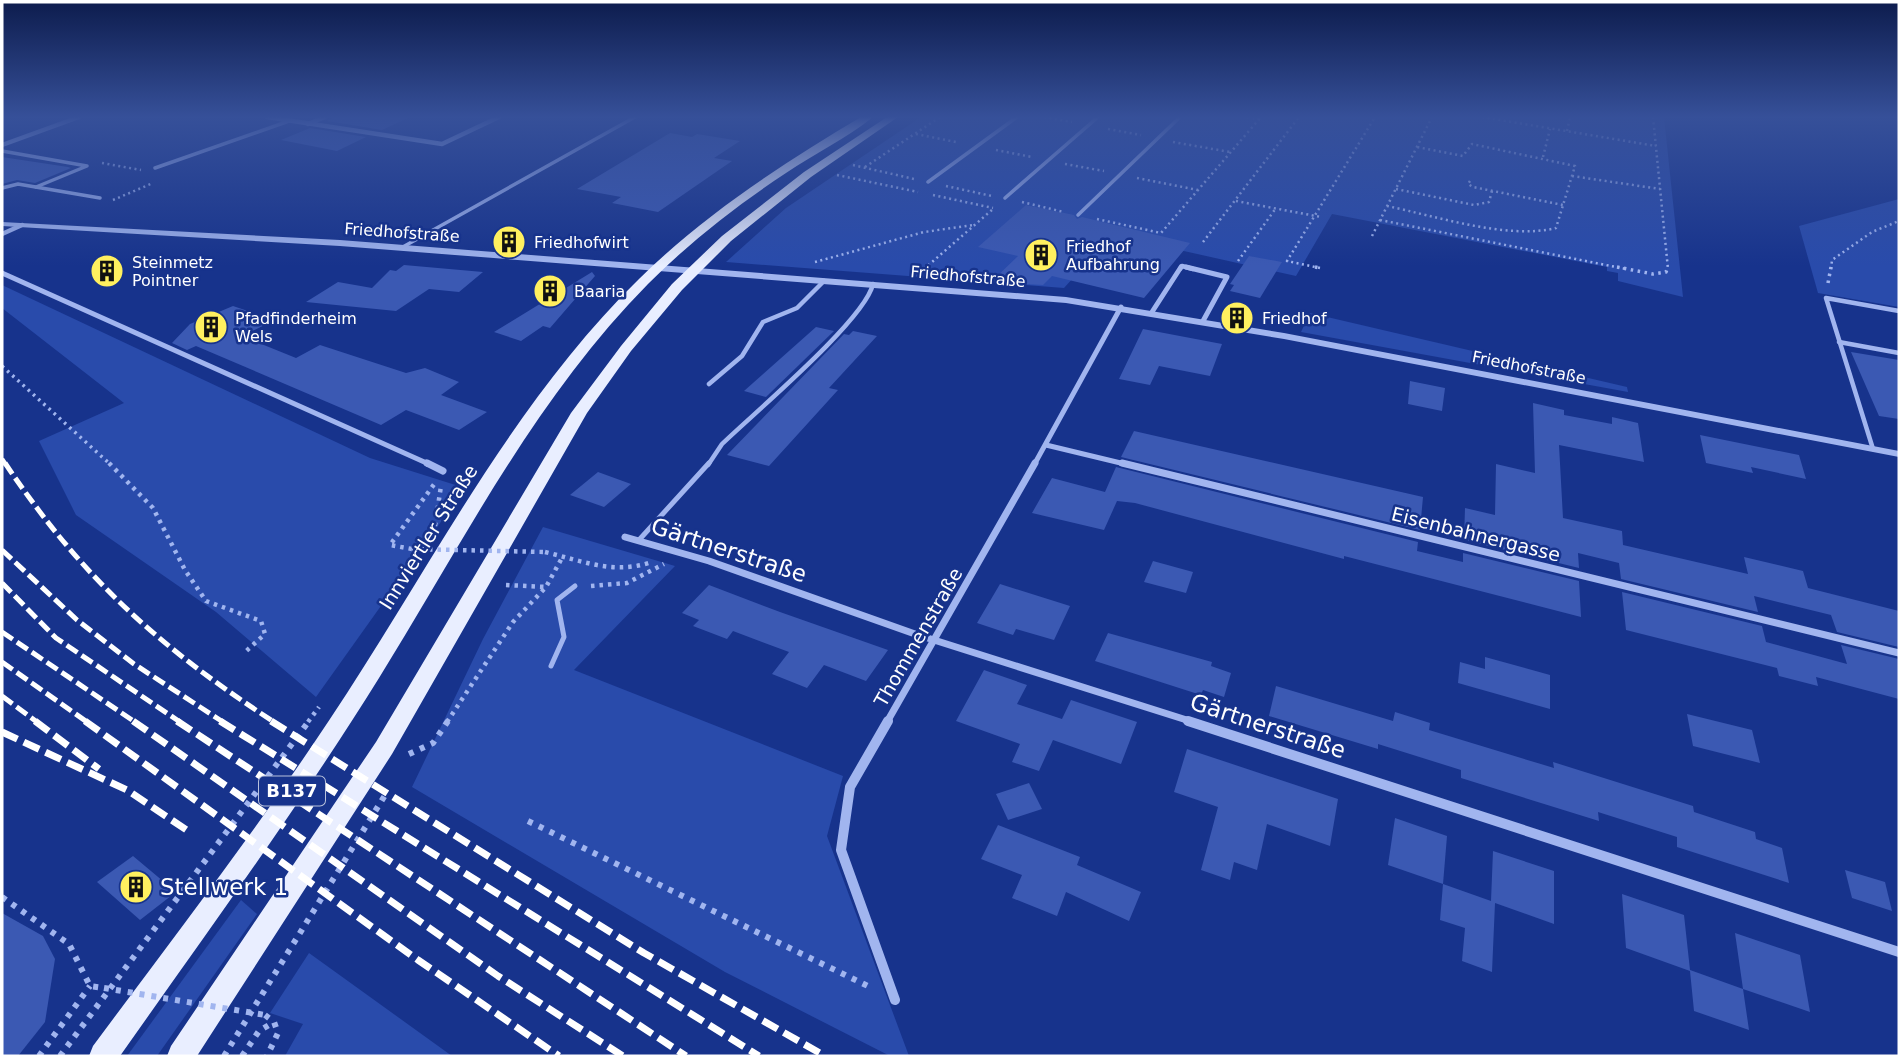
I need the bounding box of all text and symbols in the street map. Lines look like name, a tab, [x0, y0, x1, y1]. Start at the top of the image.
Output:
street label: Friedhofstraße	[344, 219, 460, 246]
building icon: Friedhofwirt	[490, 223, 528, 261]
place label: Friedhofwirt	[534, 233, 629, 252]
building icon: Friedhof Aufbahrung	[1022, 236, 1060, 274]
place label: Friedhof Aufbahrung	[1066, 237, 1160, 274]
building icon: Steinmetz Pointner	[88, 252, 126, 290]
place label: Steinmetz Pointner	[132, 253, 213, 290]
street label: Friedhofstraße	[910, 262, 1026, 291]
building icon: Baaria	[531, 272, 569, 310]
place label: Baaria	[574, 282, 625, 301]
building icon: Friedhof	[1218, 299, 1256, 337]
building icon: Pfadfinderheim Wels	[192, 308, 230, 346]
place label: Pfadfinderheim Wels	[235, 309, 357, 346]
place label: Friedhof	[1262, 309, 1327, 328]
street label: Friedhofstraße	[1470, 347, 1587, 388]
street label: Innviertler Straße	[375, 461, 481, 613]
street label: Eisenbahnergasse	[1389, 502, 1563, 566]
street label: Gärtnerstraße	[648, 513, 810, 587]
street label: Thommenstraße	[869, 564, 967, 711]
street label: Gärtnerstraße	[1187, 689, 1349, 763]
road number: B137	[259, 776, 325, 806]
building icon: Stellwerk 1	[117, 868, 155, 906]
place label: Stellwerk 1	[160, 874, 288, 900]

